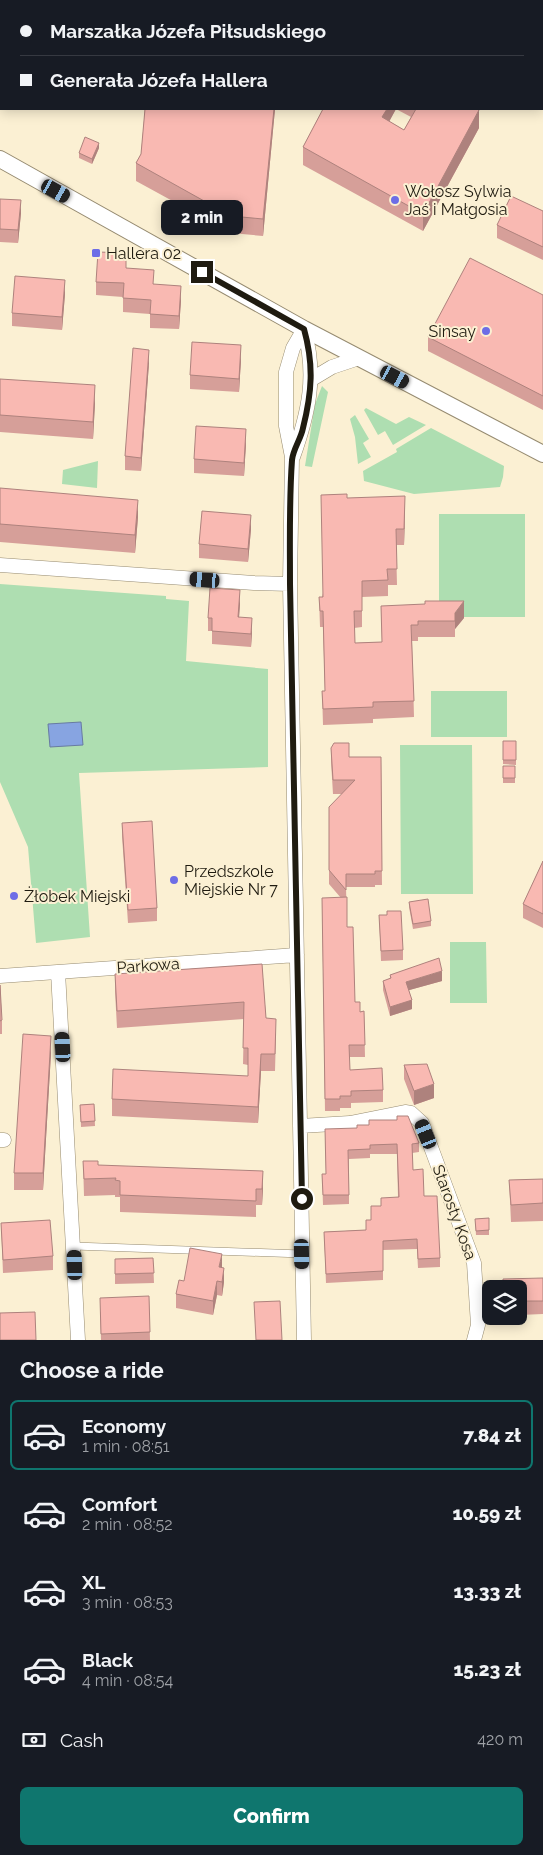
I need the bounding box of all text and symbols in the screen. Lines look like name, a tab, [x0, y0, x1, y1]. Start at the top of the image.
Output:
text: Marszałka Józefa Piłsudskiego	[50, 20, 326, 42]
text: Generała Józefa Hallera	[50, 69, 268, 91]
car	[39, 177, 72, 205]
place label: Wołosz Sylwia Jaś i Małgosia	[405, 182, 511, 219]
marker: Wołosz Sylwia Jaś i Małgosia	[389, 194, 401, 206]
callout: 2 min	[161, 200, 243, 234]
text: 2 min	[181, 208, 223, 227]
place label: Hallera 02	[106, 244, 181, 263]
marker: Hallera 02	[90, 247, 102, 259]
route end	[191, 261, 213, 283]
place label: Sinsay	[429, 322, 476, 341]
marker: Sinsay	[480, 325, 492, 337]
car	[378, 363, 411, 391]
car	[189, 571, 220, 589]
place label: Przedszkole Miejskie Nr 7	[184, 862, 278, 899]
marker: Przedszkole Miejskie Nr 7	[168, 874, 180, 886]
place label: Żłobek Miejski	[24, 886, 130, 906]
marker: Żłobek Miejski	[8, 890, 20, 902]
street label: Parkowa	[116, 954, 180, 977]
car	[54, 1032, 71, 1062]
car	[413, 1117, 438, 1151]
street label: Starosty Kosa	[429, 1162, 481, 1262]
route start	[291, 1188, 313, 1210]
car	[294, 1239, 309, 1269]
car	[66, 1250, 83, 1280]
map controls	[482, 1280, 527, 1325]
button: layers	[482, 1280, 527, 1325]
text: Choose a ride	[20, 1357, 164, 1383]
icon: car	[22, 1413, 67, 1458]
text: Economy	[82, 1415, 166, 1437]
text: 7.84 zł	[463, 1424, 521, 1446]
text: 1 min · 08:51	[82, 1437, 170, 1456]
icon: car	[22, 1491, 67, 1536]
text: Comfort	[82, 1493, 157, 1515]
text: 10.59 zł	[452, 1502, 521, 1524]
text: 2 min · 08:52	[82, 1515, 172, 1534]
icon: car	[22, 1569, 67, 1614]
text: XL	[82, 1571, 105, 1593]
text: 13.33 zł	[453, 1580, 521, 1602]
text: 3 min · 08:53	[82, 1593, 173, 1612]
icon: car	[22, 1647, 67, 1692]
text: Black	[82, 1649, 133, 1671]
text: 15.23 zł	[453, 1658, 521, 1680]
text: 4 min · 08:54	[82, 1671, 173, 1690]
icon: cash	[20, 1726, 48, 1754]
text: Cash	[60, 1729, 104, 1751]
text: 420 m	[477, 1730, 523, 1749]
button: Confirm	[20, 1787, 523, 1845]

